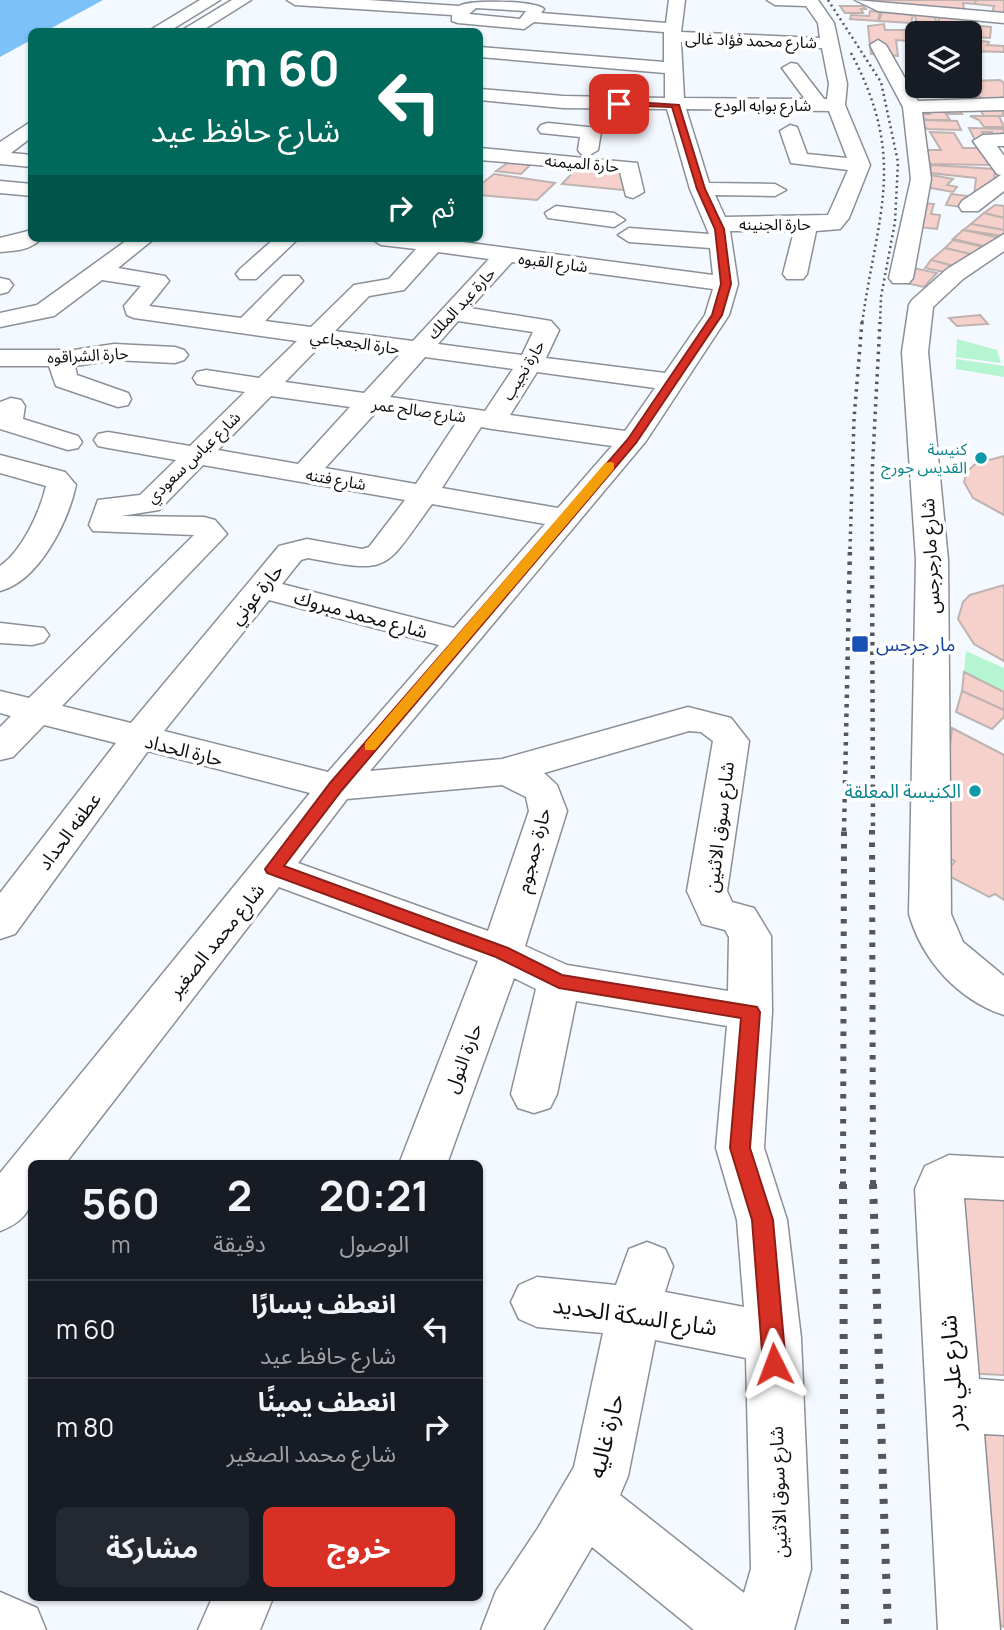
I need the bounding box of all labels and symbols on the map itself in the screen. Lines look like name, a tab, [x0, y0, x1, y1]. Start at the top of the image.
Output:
street label: شارع محمد فؤاد غالى	[685, 27, 817, 55]
pin	[589, 74, 649, 134]
street label: شارع بوابه الودع	[715, 94, 811, 118]
street label: حارة الميمنه	[544, 149, 620, 177]
street label: حارة الجنينه	[739, 213, 811, 235]
street label: شارع القبوه	[517, 247, 589, 279]
street label: حارة عبد الملك	[422, 262, 500, 344]
street label: حارة الجعجاعي	[309, 325, 401, 361]
street label: حارة نجيب	[496, 336, 550, 404]
street label: حارة الشراقوه	[47, 342, 129, 368]
street label: شارع صالح عمر	[369, 392, 468, 429]
street label: شارع عباس سعودي	[141, 406, 246, 509]
place label: كنيسة القديس جورج	[881, 438, 967, 480]
marker: كنيسة القديس جورج	[973, 450, 989, 466]
street label: شارع فتنه	[304, 463, 368, 497]
street label: شارع مارجرجس	[914, 497, 947, 615]
street label: حارة عوني	[223, 558, 291, 632]
street label: شارع محمد مبروك	[291, 584, 431, 645]
place label: مار جرجس	[876, 631, 956, 657]
marker: مار جرجس	[850, 634, 870, 654]
street label: حارة الحداد	[142, 728, 226, 772]
street label: شارع سوق الاثنين	[698, 760, 741, 894]
place label: الكنيسة المعلقة	[844, 778, 961, 804]
marker: الكنيسة المعلقة	[967, 783, 983, 799]
street label: عطفه الحداد	[31, 787, 107, 875]
street label: حارة جمجوم	[509, 805, 559, 896]
street label: شارع محمد الصغير	[161, 877, 271, 1004]
street label: حارة النول	[438, 1019, 488, 1097]
street label: شارع السكة الحديد	[551, 1288, 719, 1344]
street label: شارع علي بدر	[931, 1314, 973, 1433]
position arrow	[737, 1327, 811, 1401]
street label: حارة غاليه	[579, 1390, 631, 1481]
street label: شارع سوق الاثنين	[763, 1426, 794, 1558]

